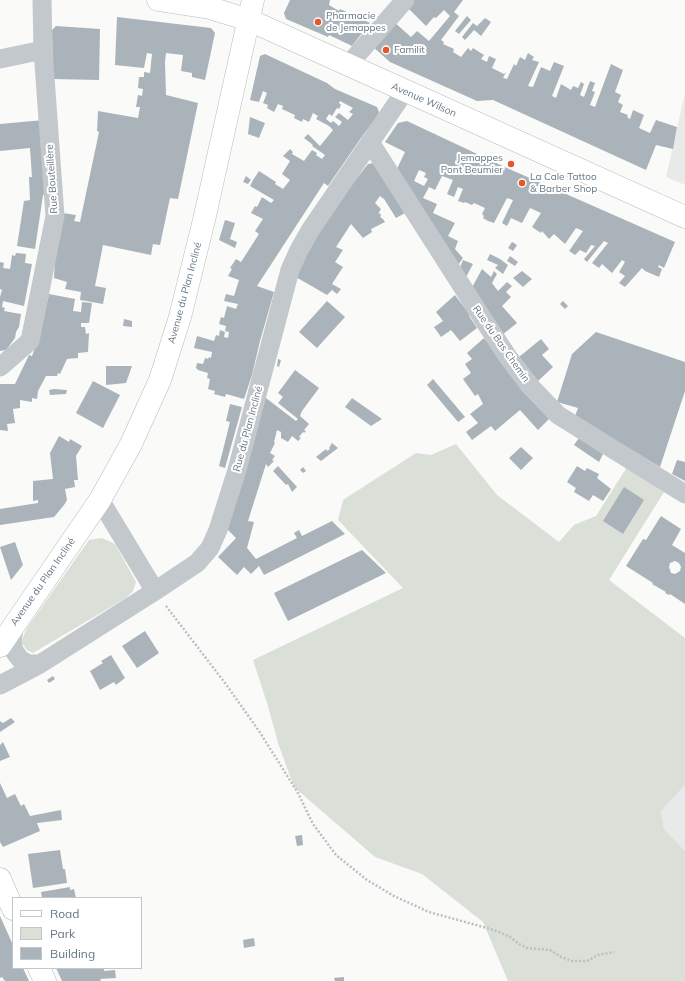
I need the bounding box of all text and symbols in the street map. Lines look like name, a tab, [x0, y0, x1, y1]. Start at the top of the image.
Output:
place label: Pharmacie de Jemappes	[326, 10, 386, 34]
marker: Pharmacie de Jemappes	[313, 17, 323, 27]
place label: Familit	[394, 44, 425, 56]
marker: Familit	[381, 45, 391, 55]
street label: Avenue Wilson	[390, 80, 458, 120]
street label: Rue Bouteillère	[44, 144, 60, 214]
place label: Jemappes Pont Beumier	[441, 152, 503, 176]
marker: Jemappes Pont Beumier	[506, 159, 516, 169]
place label: La Cale Tattoo & Barber Shop	[530, 171, 597, 194]
marker: La Cale Tattoo & Barber Shop	[517, 178, 527, 188]
street label: Avenue du Plan Incliné	[166, 241, 204, 345]
street label: Rue du Bas Chemin	[470, 303, 532, 385]
street label: Rue du Plan Incliné	[231, 385, 265, 473]
street label: Avenue du Plan Incliné	[8, 536, 78, 628]
legend	[12, 897, 142, 969]
text: Road	[50, 906, 79, 921]
text: Park	[50, 926, 75, 941]
text: Building	[50, 946, 95, 961]

